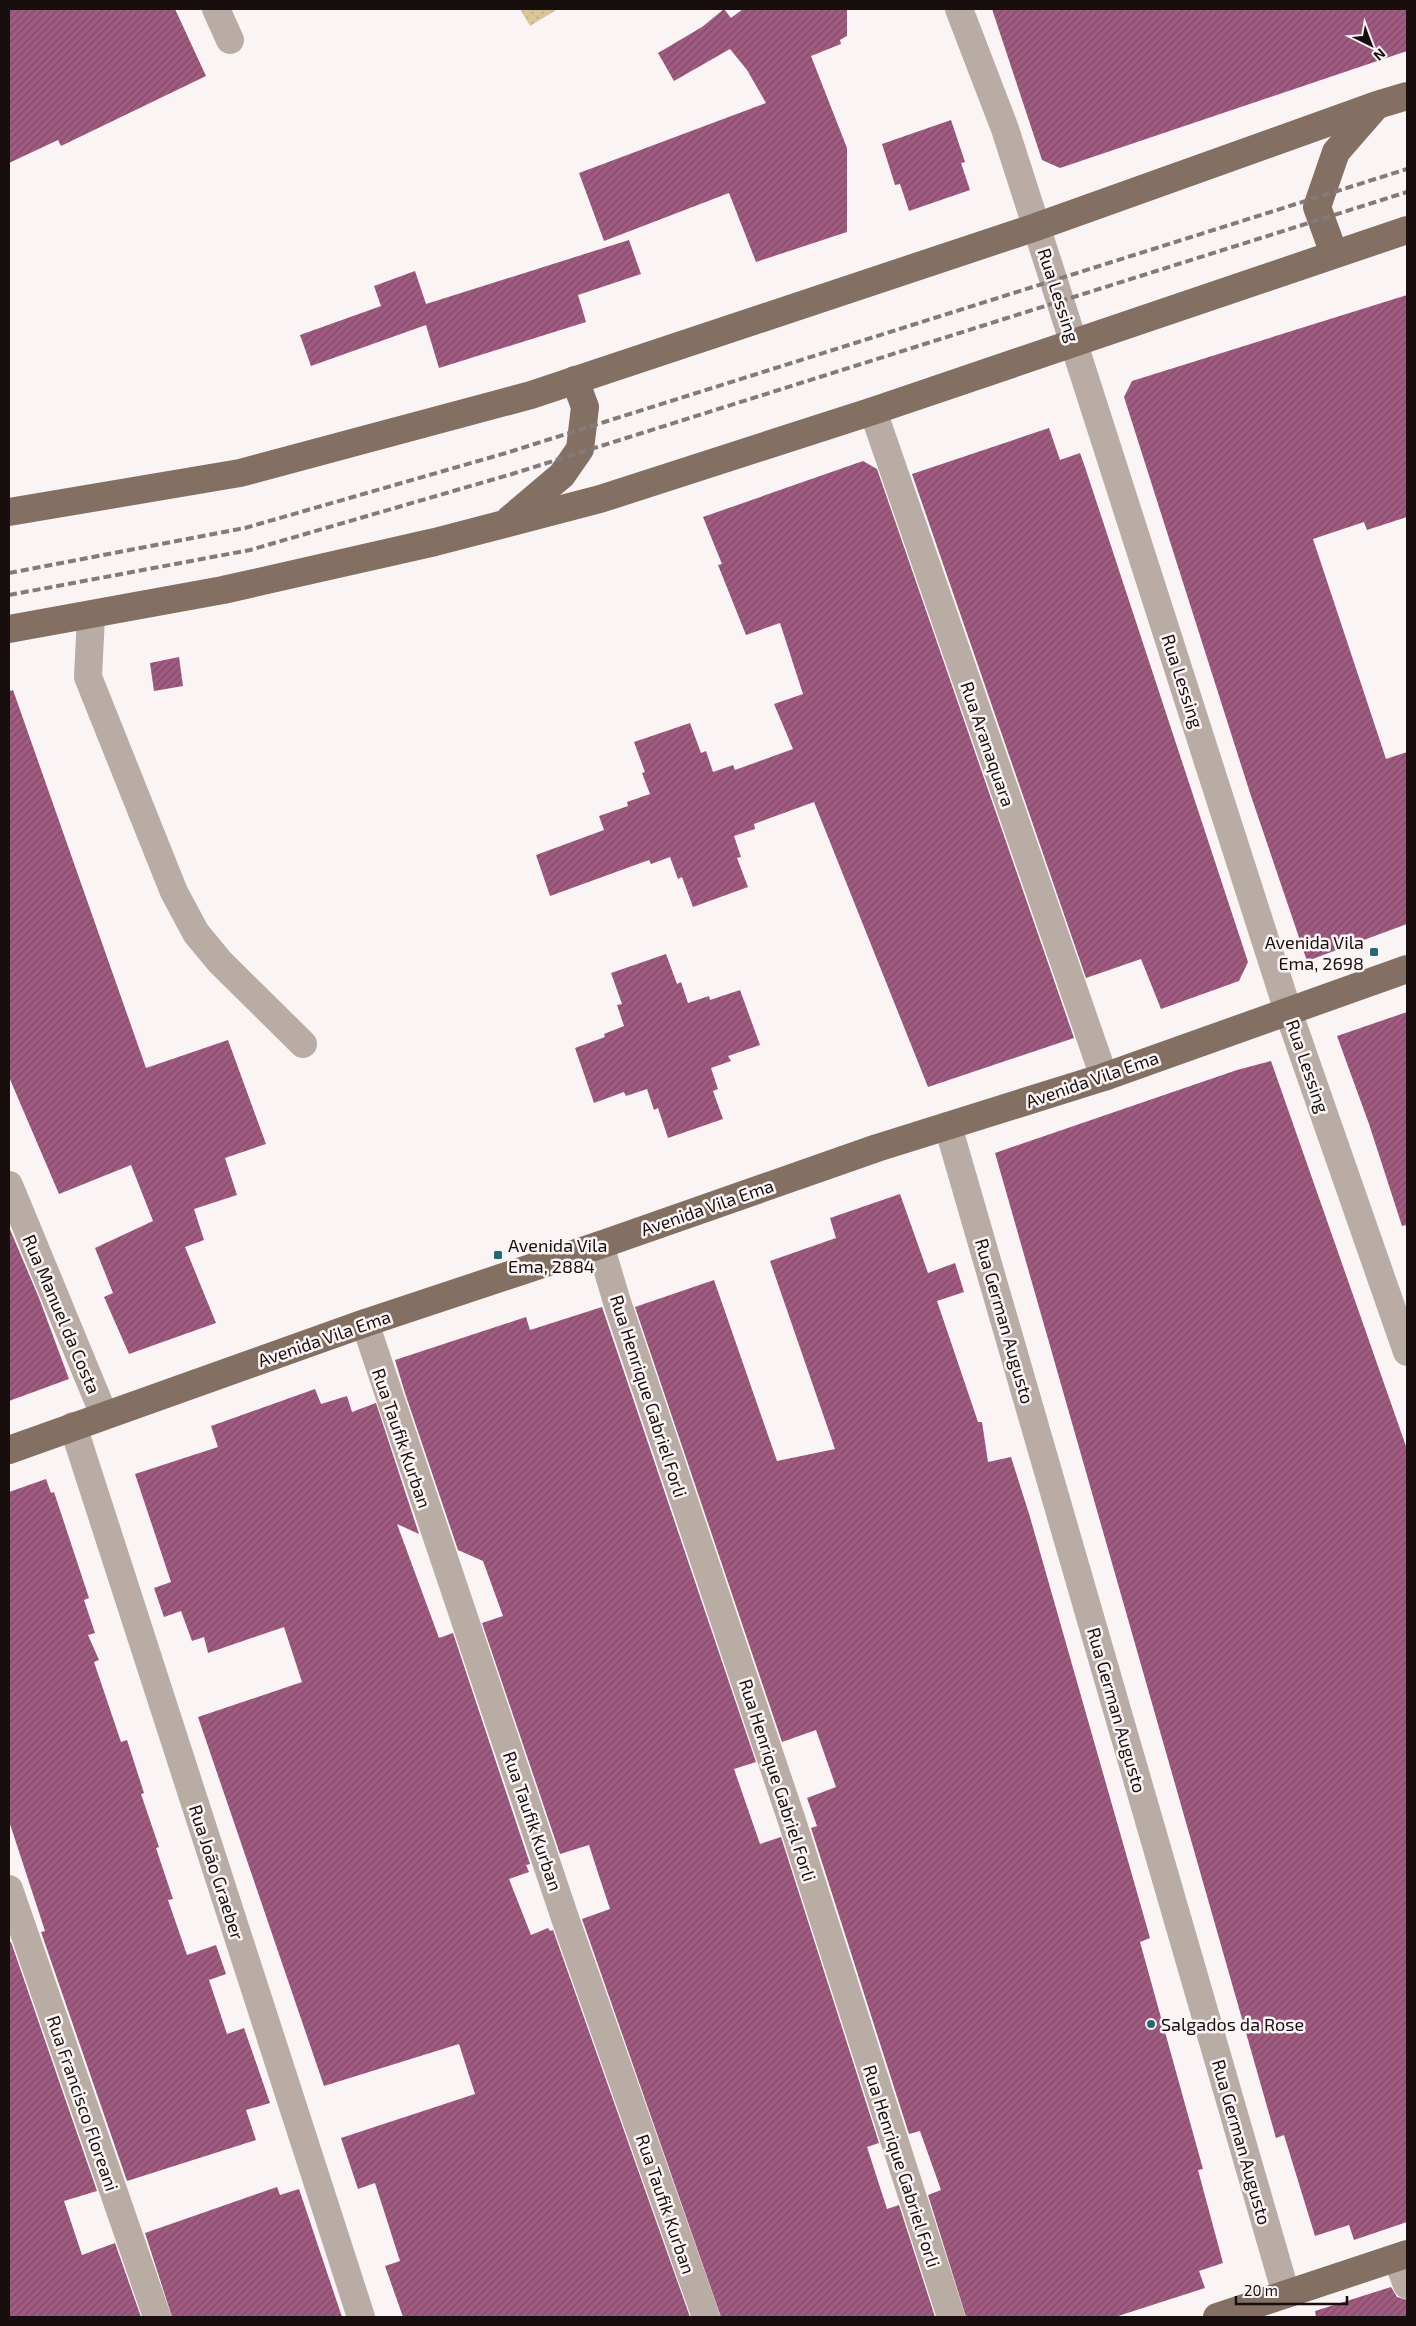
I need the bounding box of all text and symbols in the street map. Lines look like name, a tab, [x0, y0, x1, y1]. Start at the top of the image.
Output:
north arrow	[1346, 20, 1396, 70]
text: N	[1371, 45, 1389, 65]
street label: Rua Lessing	[1033, 245, 1085, 345]
street label: Rua Lessing	[1157, 631, 1209, 731]
street label: Rua Aranaquara	[956, 678, 1020, 810]
place label: Avenida Vila Ema, 2698	[1265, 931, 1364, 974]
marker: Avenida Vila Ema, 2698	[1368, 946, 1380, 958]
street label: Rua Lessing	[1282, 1016, 1334, 1116]
street label: Avenida Vila Ema	[1023, 1046, 1161, 1112]
street label: Avenida Vila Ema	[638, 1174, 776, 1240]
street label: Rua Manuel da Costa	[19, 1231, 105, 1397]
place label: Avenida Vila Ema, 2884	[508, 1234, 607, 1277]
street label: Rua German Augusto	[971, 1236, 1039, 1406]
marker: Avenida Vila Ema, 2884	[492, 1249, 504, 1261]
street label: Rua Henrique Gabriel Forli	[606, 1292, 692, 1500]
street label: Avenida Vila Ema	[255, 1305, 393, 1371]
street label: Rua Taufik Kurban	[368, 1365, 436, 1511]
street label: Rua German Augusto	[1083, 1625, 1151, 1795]
street label: Rua Henrique Gabriel Forli	[735, 1676, 821, 1884]
street label: Rua Taufik Kurban	[499, 1748, 567, 1894]
street label: Rua João Graeber	[185, 1802, 249, 1942]
street label: Rua Francisco Floreani	[43, 2012, 123, 2194]
place label: Salgados da Rose	[1161, 2013, 1304, 2035]
marker: Salgados da Rose	[1145, 2018, 1157, 2030]
street label: Rua German Augusto	[1208, 2057, 1276, 2227]
street label: Rua Henrique Gabriel Forli	[859, 2062, 945, 2270]
street label: Rua Taufik Kurban	[632, 2131, 700, 2277]
scale bar	[1236, 2274, 1347, 2306]
text: 20 m	[1244, 2281, 1278, 2299]

